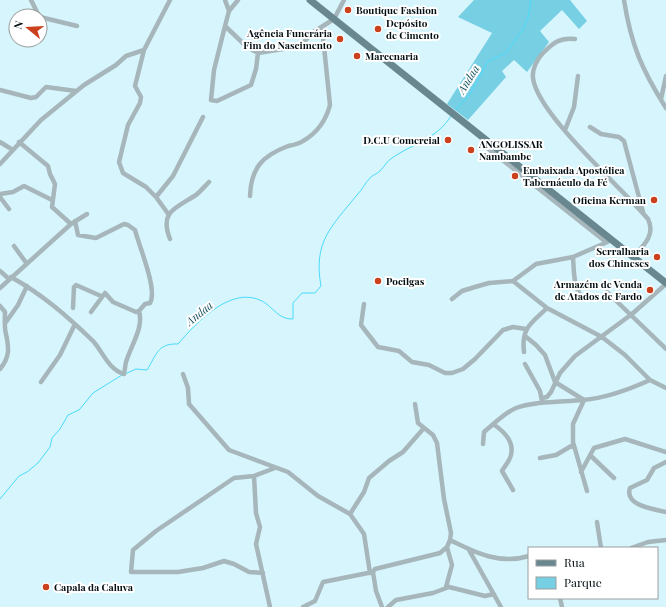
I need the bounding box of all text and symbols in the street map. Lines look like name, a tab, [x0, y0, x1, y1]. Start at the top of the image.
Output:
place label: Boutique Fashion	[356, 3, 438, 17]
marker: Boutique Fashion	[343, 5, 353, 15]
north arrow	[8, 8, 48, 48]
place label: Depósito de Cimento	[386, 16, 439, 42]
text: N	[10, 19, 26, 31]
marker: Depósito de Cimento	[373, 24, 383, 34]
place label: Agência Funerária Fim do Nascimento	[243, 26, 333, 52]
marker: Agência Funerária Fim do Nascimento	[335, 34, 345, 44]
place label: Marcenaria	[365, 49, 419, 63]
marker: Marcenaria	[352, 51, 362, 61]
water label: Andaa	[453, 62, 483, 97]
place label: D.C.U Comercial	[363, 133, 440, 147]
marker: D.C.U Comercial	[443, 135, 453, 145]
place label: ANGOLISSAR Nambambe	[478, 137, 544, 163]
marker: ANGOLISSAR Nambambe	[466, 145, 476, 155]
place label: Embaixada Apostólica Tabernáculo da Fé	[523, 163, 625, 189]
marker: Embaixada Apostólica Tabernáculo da Fé	[510, 171, 520, 181]
place label: Oficina Kerman	[573, 193, 647, 207]
marker: Oficina Kerman	[649, 195, 659, 205]
place label: Serralharia dos Chineses	[589, 244, 650, 270]
marker: Serralharia dos Chineses	[652, 252, 662, 262]
place label: Pocilgas	[386, 274, 425, 288]
marker: Pocilgas	[373, 276, 383, 286]
place label: Armazém de Venda de Atados de Fardo	[553, 277, 643, 303]
marker: Armazém de Venda de Atados de Fardo	[645, 285, 655, 295]
water label: Andaa	[182, 297, 216, 329]
legend	[528, 547, 658, 599]
text: Rua	[564, 554, 585, 570]
text: Parque	[564, 574, 602, 590]
place label: Capala da Caluva	[54, 580, 134, 594]
marker: Capala da Caluva	[41, 582, 51, 592]

